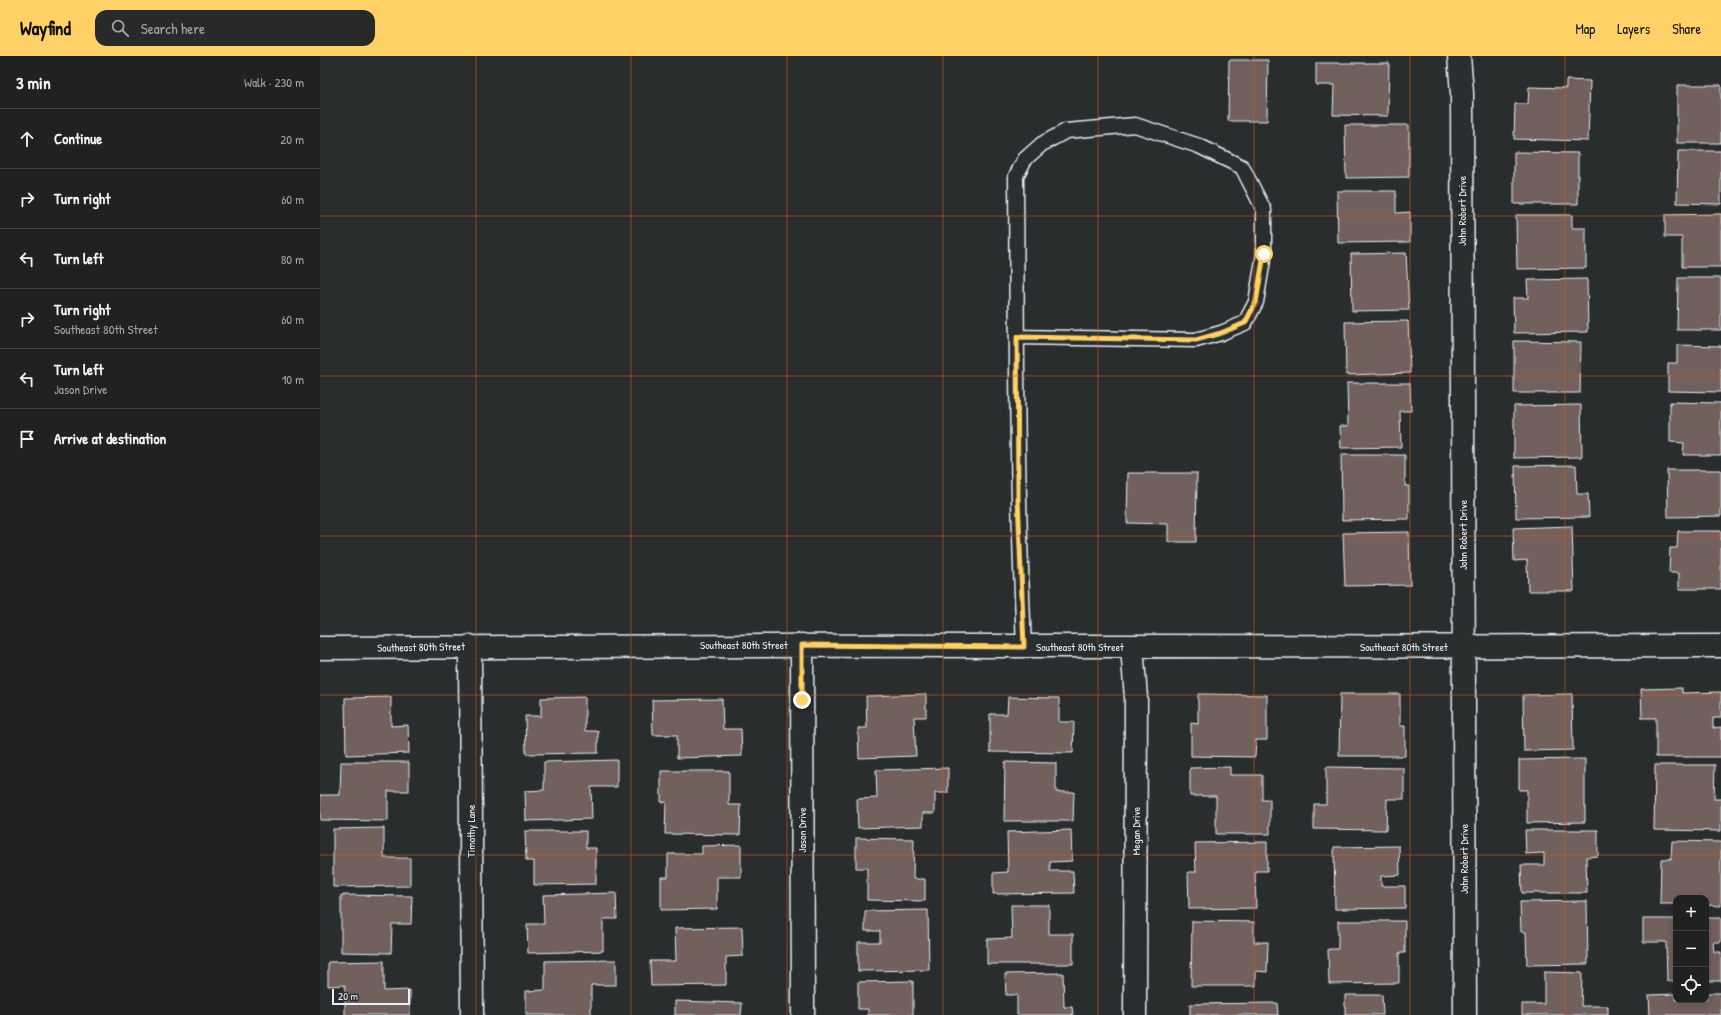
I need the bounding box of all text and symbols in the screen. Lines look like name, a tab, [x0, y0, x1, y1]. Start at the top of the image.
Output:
search box	[95, 10, 375, 46]
text: Wayfind	[20, 15, 71, 41]
icon: search	[109, 17, 131, 39]
text: Search here	[141, 18, 205, 39]
text: Map	[1575, 19, 1595, 38]
text: Layers	[1617, 19, 1650, 38]
text: Share	[1672, 19, 1701, 38]
text: 3 min	[16, 71, 51, 94]
text: Walk · 230 m	[244, 73, 304, 91]
icon: ahead	[16, 128, 38, 150]
text: Continue	[54, 128, 102, 149]
text: 20 m	[280, 130, 304, 148]
street label: John Robert Drive	[1455, 175, 1469, 246]
icon: right	[16, 188, 38, 210]
text: Turn right	[54, 188, 110, 209]
text: 60 m	[281, 190, 304, 208]
route start	[1255, 245, 1273, 263]
icon: left	[16, 248, 38, 270]
text: Turn left	[54, 248, 104, 269]
text: 80 m	[281, 250, 304, 268]
text: Turn right	[54, 299, 110, 320]
icon: right	[16, 308, 38, 330]
text: 60 m	[281, 310, 304, 328]
text: Southeast 80th Street	[54, 320, 158, 338]
text: Turn left	[54, 359, 104, 380]
icon: left	[16, 368, 38, 390]
text: 10 m	[282, 370, 304, 388]
text: Jason Drive	[54, 380, 107, 398]
icon: arrive	[16, 428, 38, 450]
text: Arrive at destination	[54, 428, 166, 449]
street label: John Robert Drive	[1456, 499, 1470, 570]
street label: Southeast 80th Street	[700, 638, 788, 652]
street label: Southeast 80th Street	[377, 639, 465, 655]
street label: Southeast 80th Street	[1036, 640, 1124, 654]
street label: Southeast 80th Street	[1360, 640, 1448, 654]
route end	[793, 691, 811, 709]
street label: Timothy Lane	[464, 804, 478, 857]
street label: Megan Drive	[1129, 806, 1143, 855]
street label: Jason Drive	[795, 807, 809, 853]
street label: John Robert Drive	[1457, 823, 1471, 894]
map controls	[1673, 895, 1709, 1003]
button: +	[1673, 895, 1709, 931]
button: −	[1673, 931, 1709, 967]
button: locate	[1673, 967, 1709, 1003]
scale bar	[332, 987, 410, 1006]
text: 20 m	[338, 989, 358, 1003]

